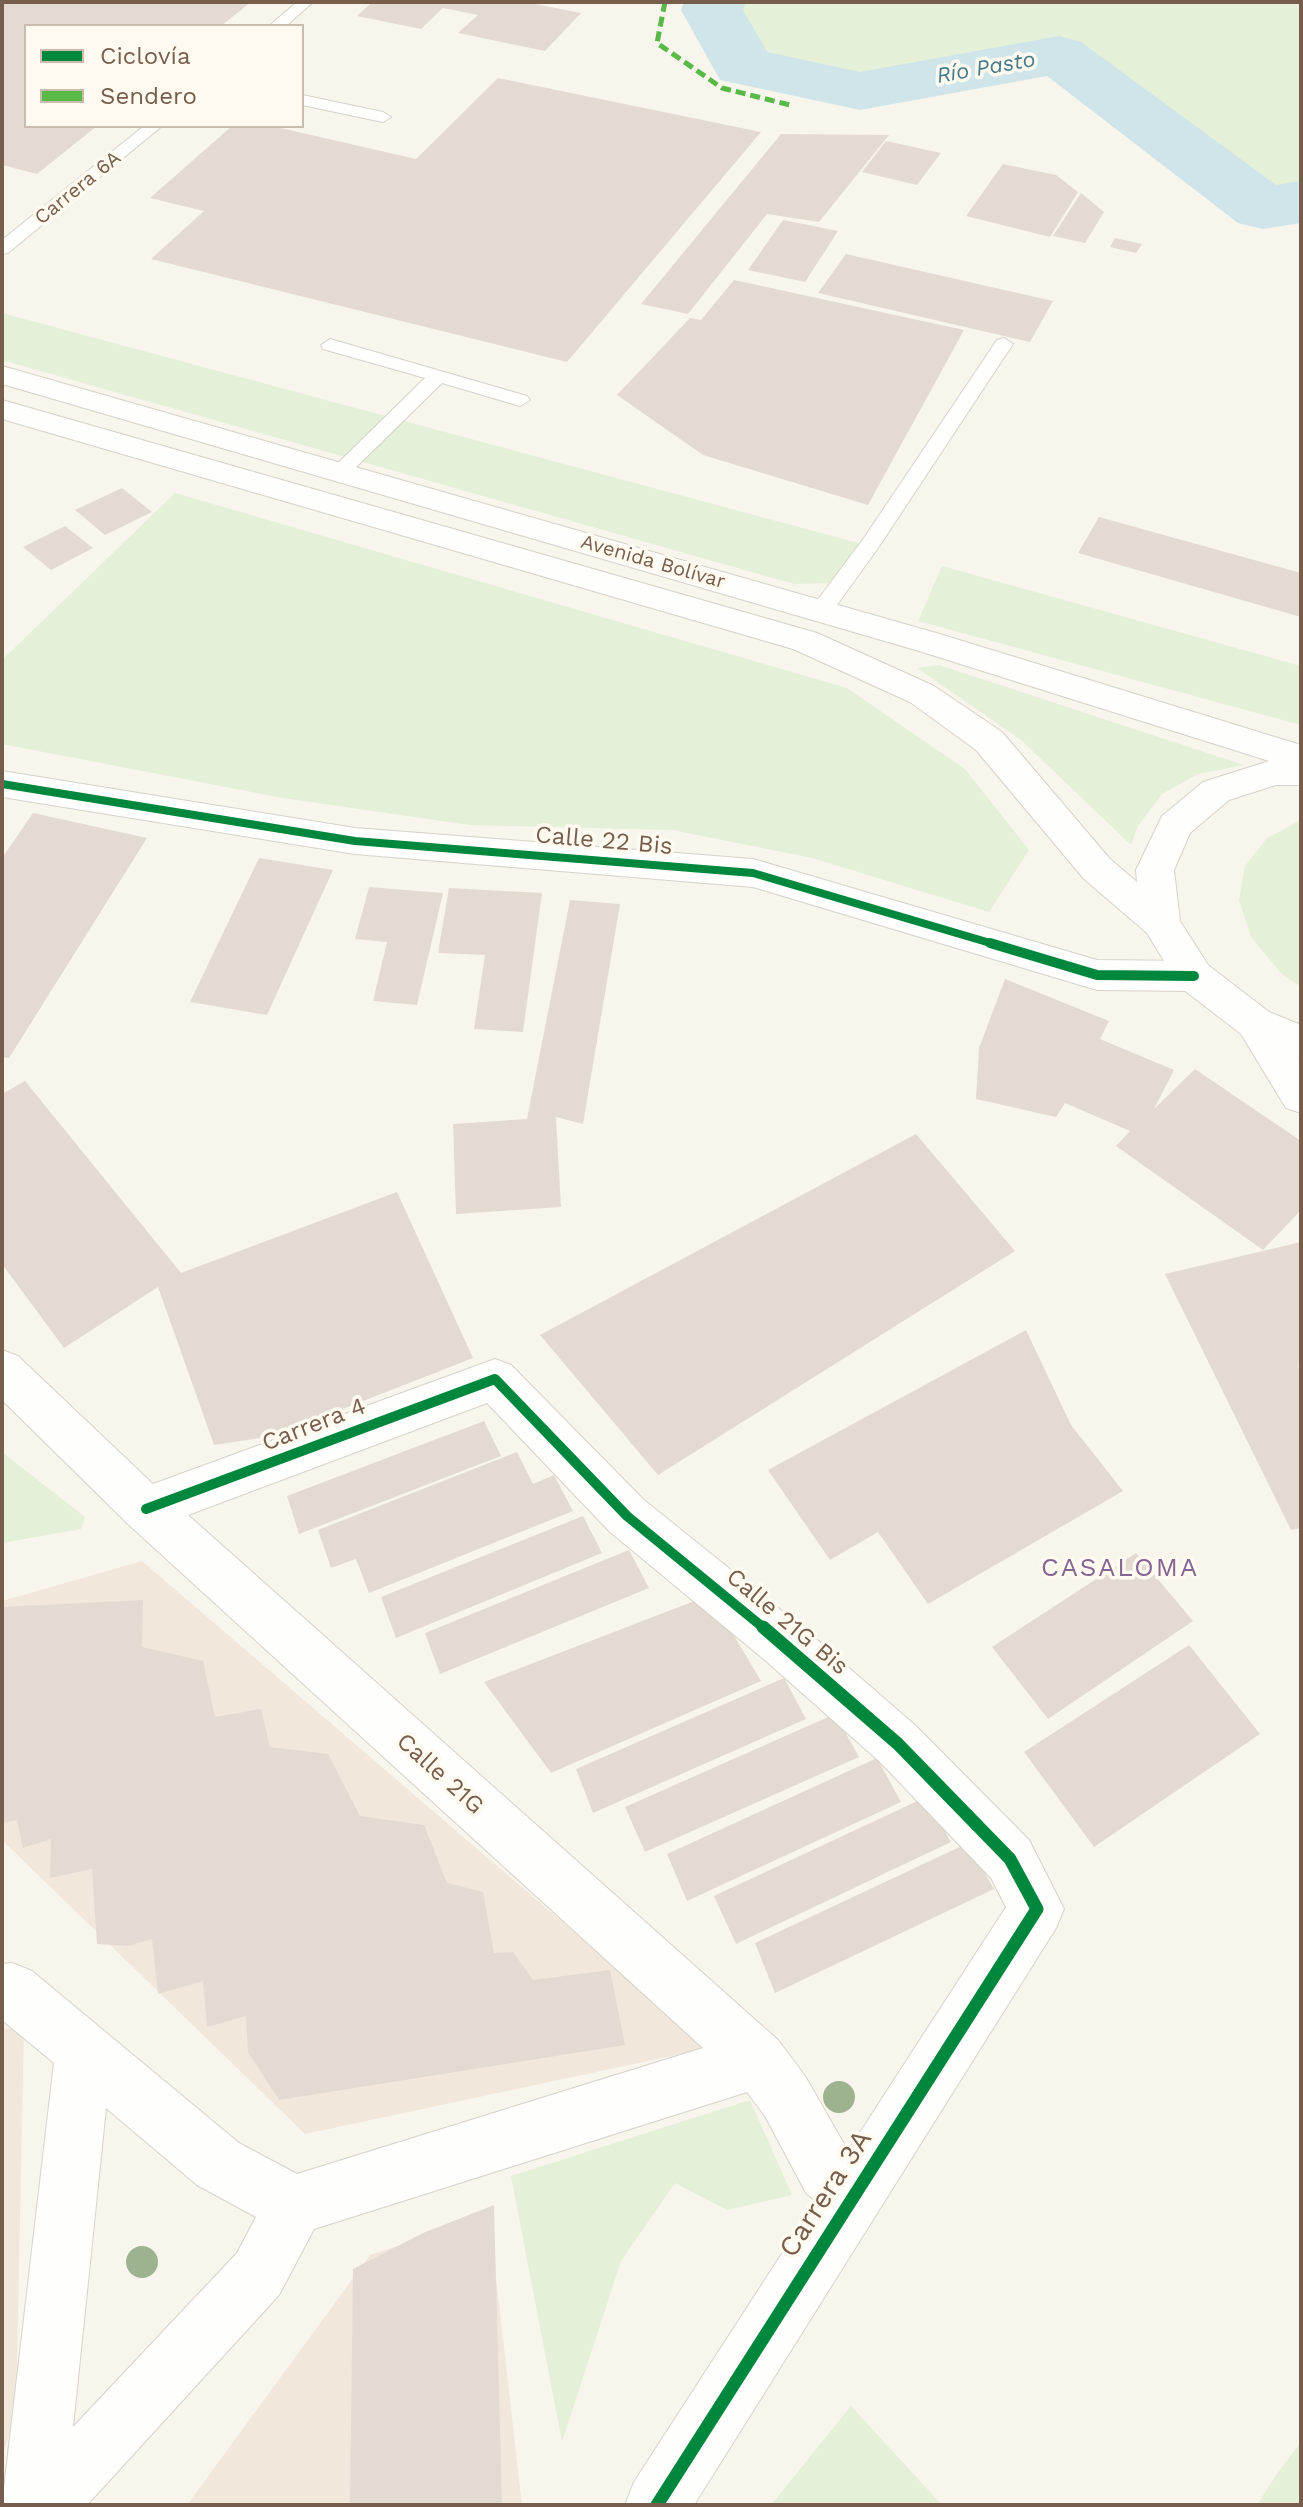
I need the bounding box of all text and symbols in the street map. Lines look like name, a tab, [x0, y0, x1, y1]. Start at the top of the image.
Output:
legend	[24, 24, 304, 128]
text: Ciclovía	[100, 42, 190, 70]
water label: Río Pasto	[935, 46, 1037, 90]
text: Sendero	[100, 82, 197, 110]
street label: Carrera 6A	[30, 146, 126, 230]
street label: Avenida Bolívar	[578, 530, 728, 594]
street label: Calle 22 Bis	[534, 821, 674, 861]
street label: Carrera 4	[258, 1392, 370, 1458]
district label: CASALOMA	[1041, 1552, 1199, 1584]
street label: Calle 21G Bis	[720, 1563, 854, 1681]
street label: Calle 21G	[390, 1727, 490, 1821]
street label: Carrera 3A	[772, 2124, 880, 2264]

